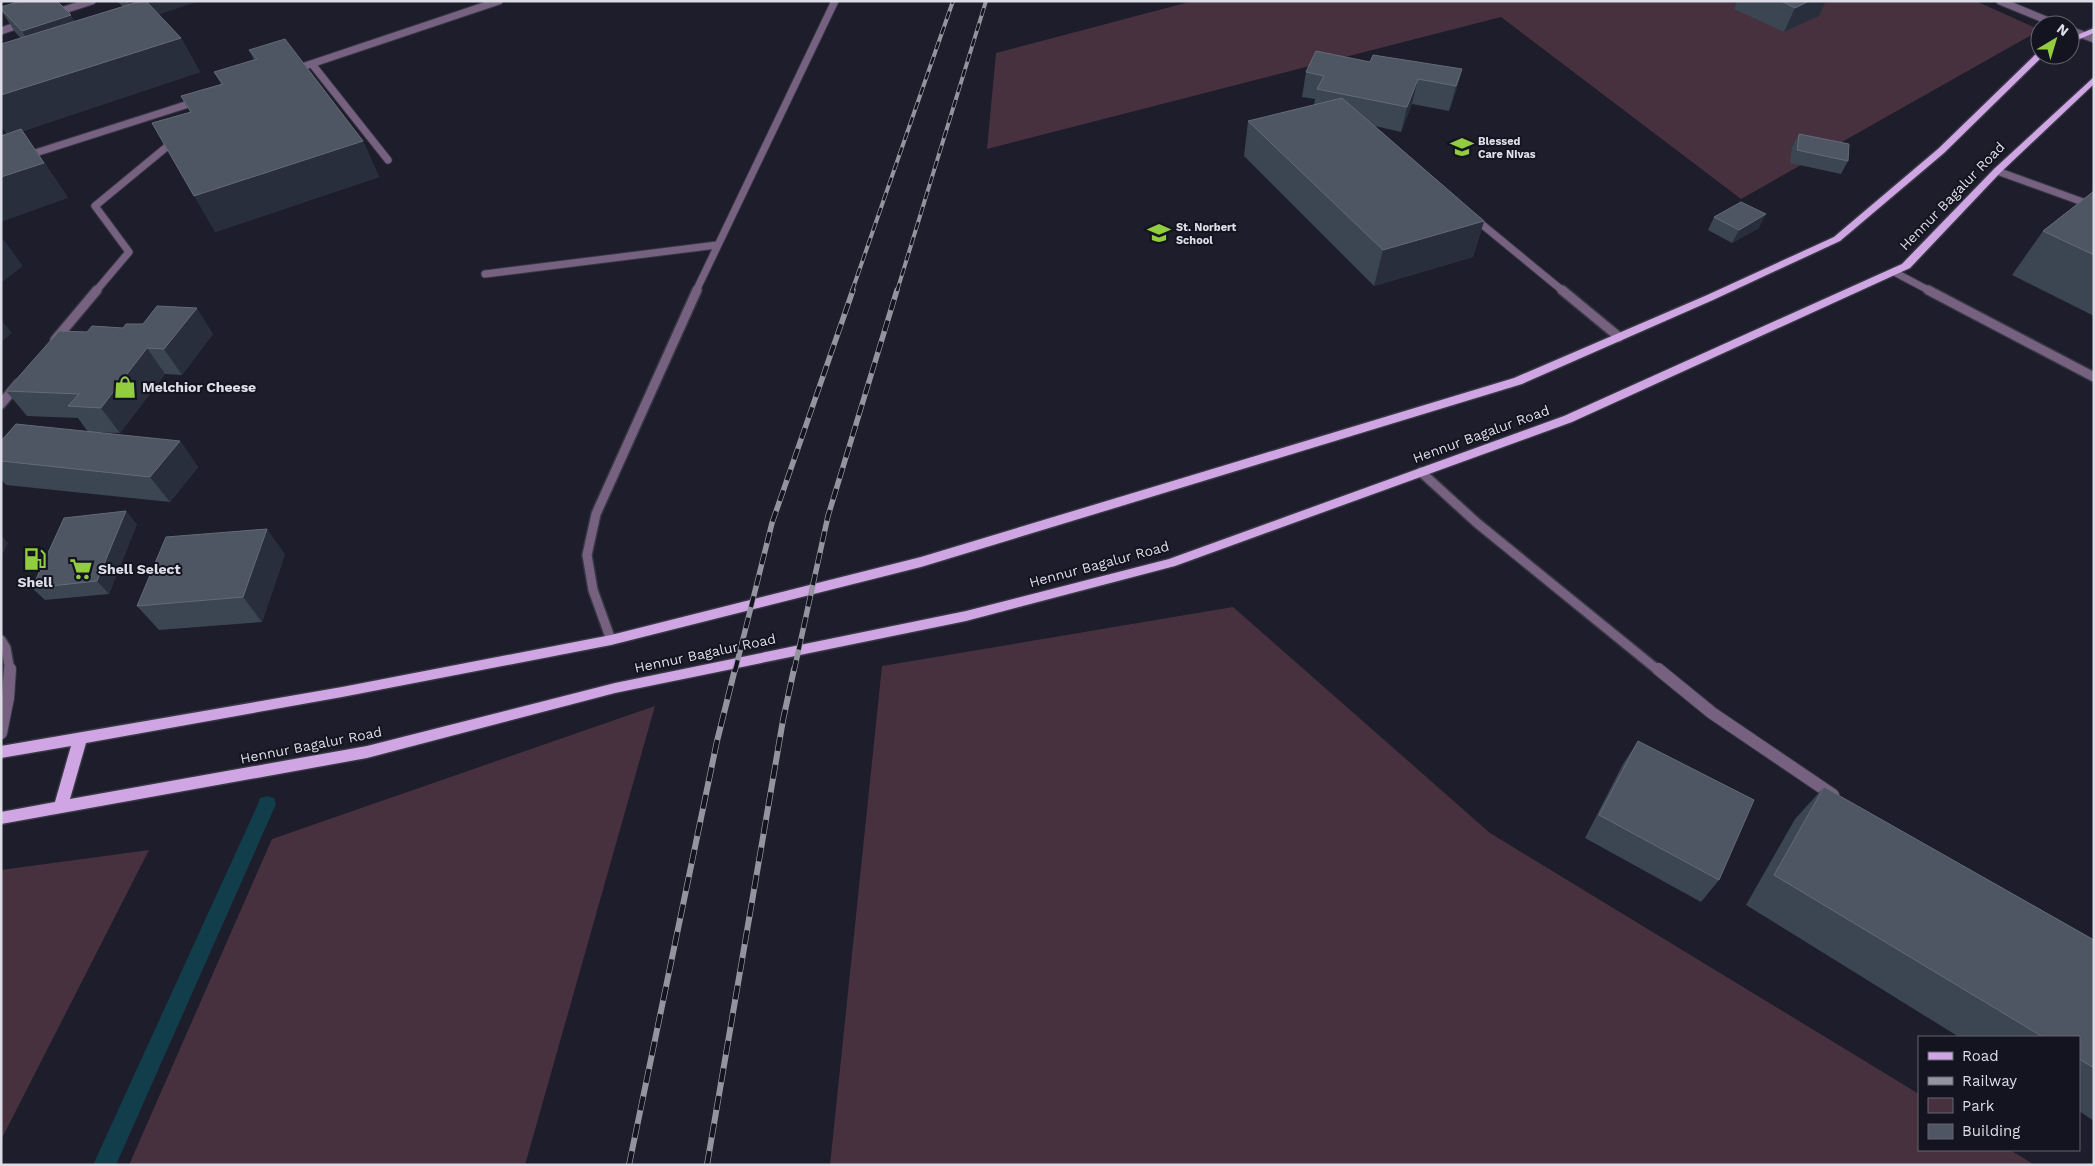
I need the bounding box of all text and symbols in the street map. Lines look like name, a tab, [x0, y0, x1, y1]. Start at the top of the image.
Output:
north arrow	[2030, 15, 2080, 65]
text: N	[2054, 20, 2072, 39]
school or university icon: Blessed Care Nivas	[1449, 134, 1475, 160]
place label: Blessed Care Nivas	[1478, 135, 1536, 161]
street label: Hennur Bagalur Road	[1896, 139, 2008, 253]
school or university icon: St. Norbert School	[1146, 220, 1172, 246]
place label: St. Norbert School	[1176, 221, 1237, 247]
shop icon: Melchior Cheese	[112, 374, 138, 400]
place label: Melchior Cheese	[142, 379, 256, 395]
street label: Hennur Bagalur Road	[1411, 402, 1551, 466]
street label: Hennur Bagalur Road	[1027, 538, 1171, 590]
fuel station icon: Shell	[22, 546, 48, 572]
supermarket icon: Shell Select	[68, 556, 94, 582]
place label: Shell Select	[98, 561, 181, 577]
place label: Shell	[18, 574, 53, 590]
street label: Hennur Bagalur Road	[633, 630, 777, 676]
street label: Hennur Bagalur Road	[239, 723, 383, 767]
legend	[1918, 1036, 2080, 1151]
text: Road	[1962, 1047, 1999, 1065]
text: Railway	[1962, 1072, 2017, 1090]
text: Park	[1962, 1097, 1995, 1115]
text: Building	[1962, 1122, 2020, 1140]

